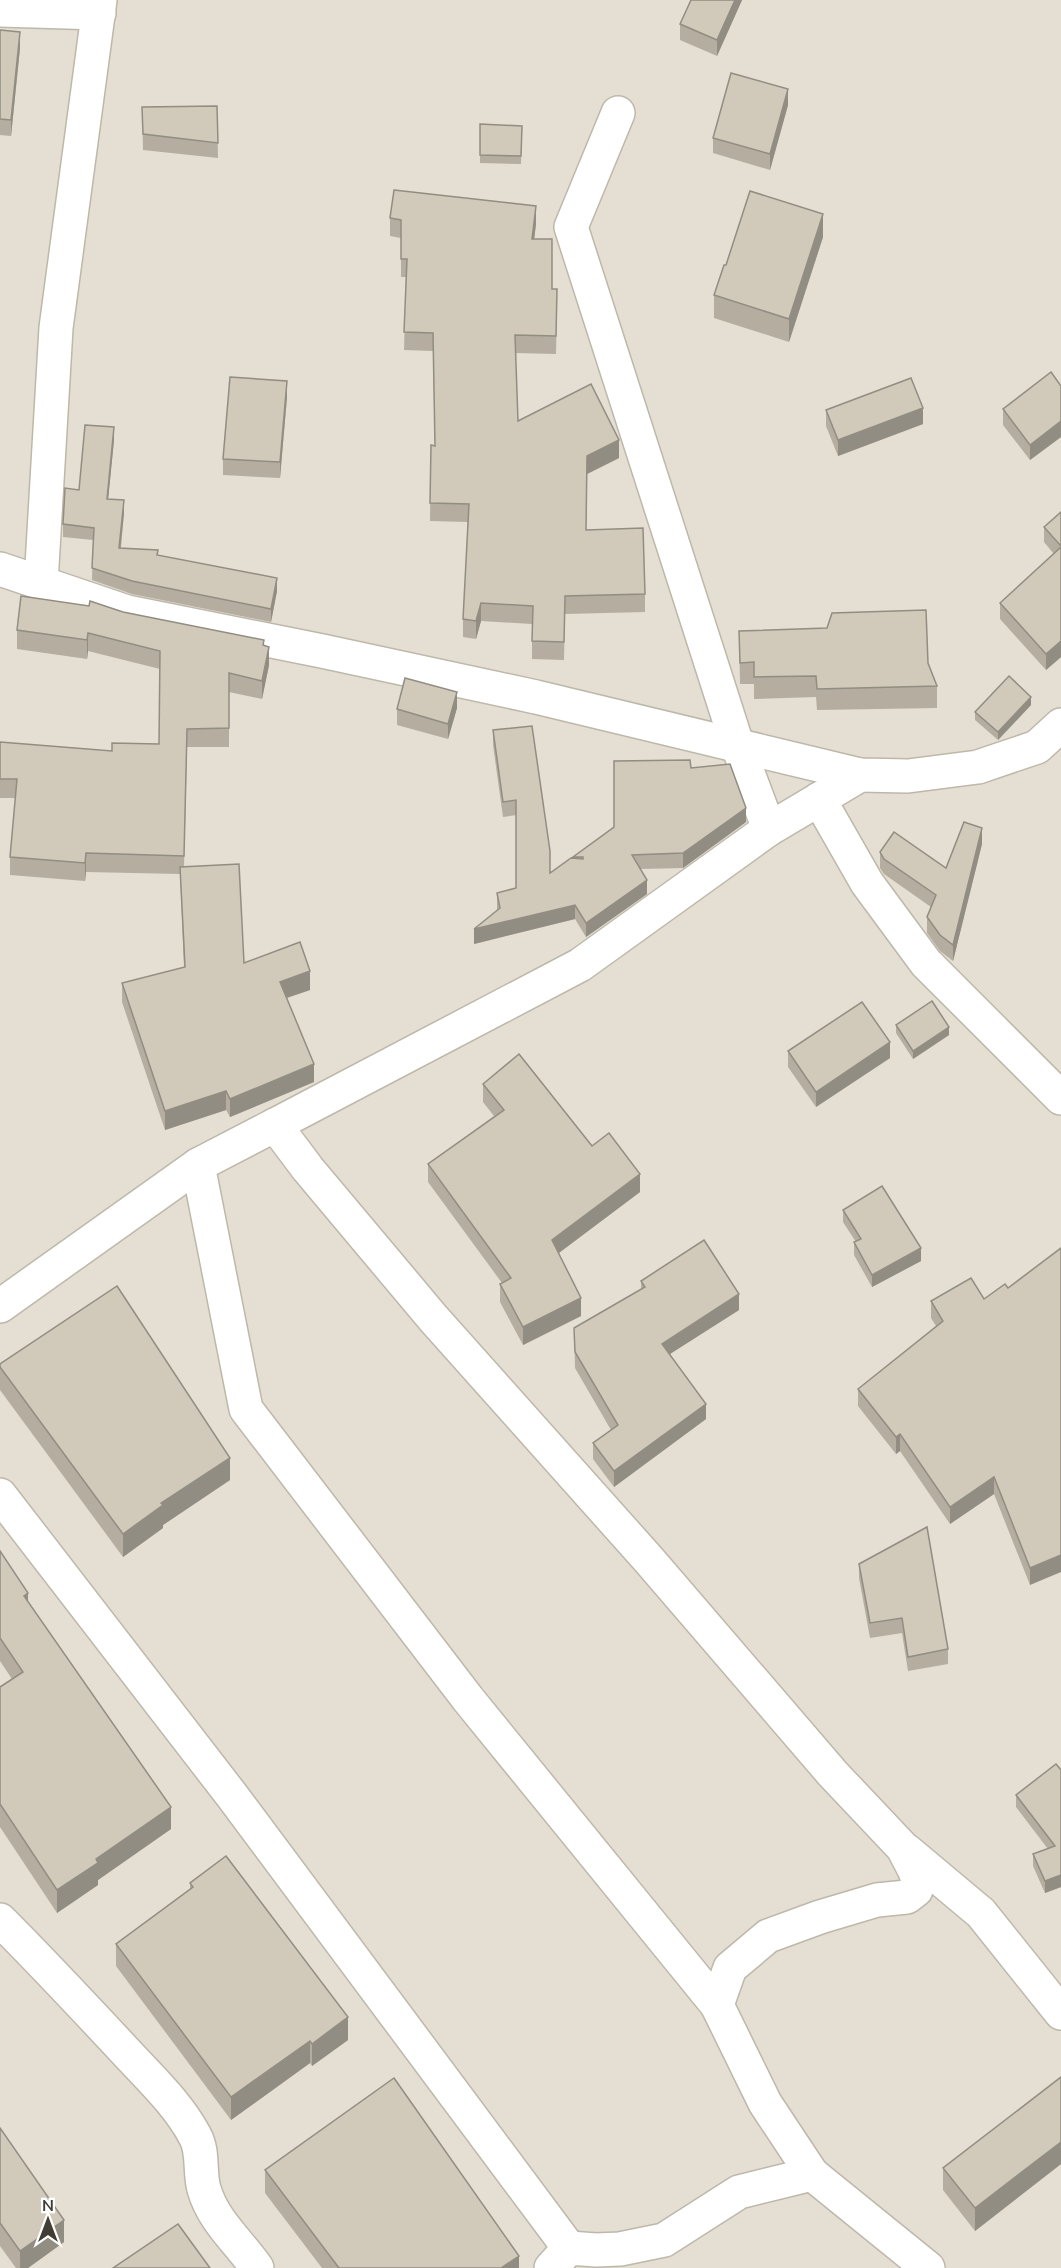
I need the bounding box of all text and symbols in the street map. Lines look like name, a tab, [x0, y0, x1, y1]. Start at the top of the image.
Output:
north arrow	[18, 2190, 78, 2250]
text: N	[42, 2195, 54, 2217]

